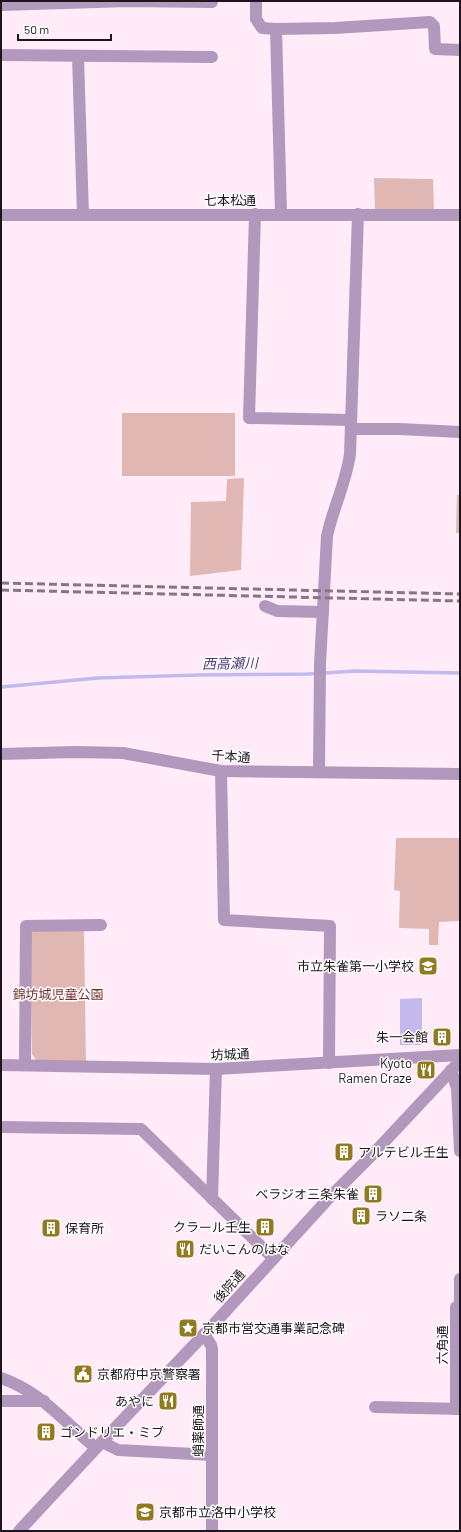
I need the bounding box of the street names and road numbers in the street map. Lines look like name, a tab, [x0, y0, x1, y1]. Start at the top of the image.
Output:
street label: 七本松通	[204, 192, 256, 208]
street label: 千本通	[211, 747, 251, 765]
street label: 坊城通	[210, 1045, 250, 1063]
street label: 後院通	[210, 1266, 248, 1306]
street label: 六角通	[434, 1325, 450, 1365]
street label: 蛸薬師通	[190, 1405, 206, 1457]

